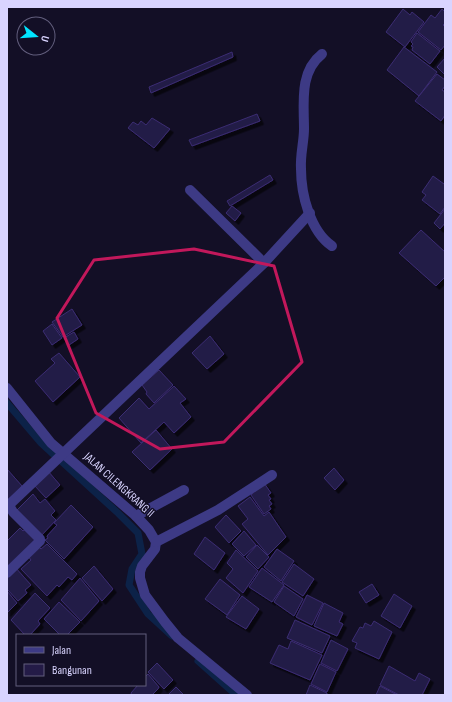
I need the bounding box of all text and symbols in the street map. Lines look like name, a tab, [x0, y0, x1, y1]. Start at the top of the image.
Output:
north arrow	[16, 16, 56, 56]
text: U	[38, 34, 52, 44]
street label: JALAN CILENGKRANG II	[80, 449, 157, 521]
legend	[16, 634, 146, 686]
text: Jalan	[51, 643, 71, 658]
text: Bangunan	[52, 663, 92, 678]

